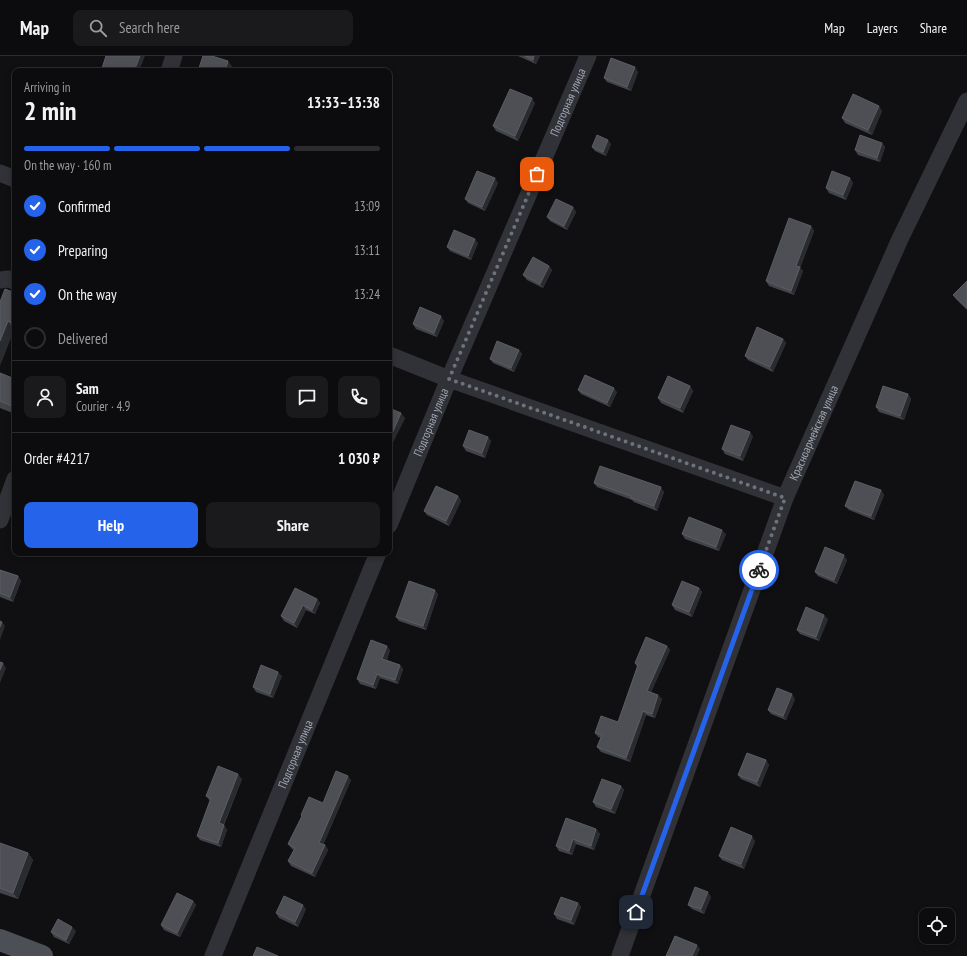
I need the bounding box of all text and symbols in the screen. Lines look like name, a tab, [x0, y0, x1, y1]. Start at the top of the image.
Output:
search box	[73, 10, 353, 46]
text: Map	[20, 16, 49, 40]
icon: search	[87, 17, 109, 39]
text: Search here	[119, 18, 180, 37]
text: Map	[824, 19, 845, 37]
text: Layers	[867, 19, 898, 37]
text: Share	[920, 19, 947, 37]
street label: Подгорная улица	[546, 66, 589, 138]
text: Arriving in	[24, 79, 71, 96]
text: 13:33–13:38	[307, 93, 380, 112]
text: 2 min	[24, 94, 77, 127]
text: On the way · 160 m	[24, 157, 111, 174]
pin	[520, 157, 554, 191]
icon: bag	[526, 163, 548, 185]
icon: check	[24, 195, 46, 217]
text: Confirmed	[58, 197, 111, 216]
text: 13:09	[354, 198, 380, 215]
icon: check	[24, 239, 46, 261]
text: Preparing	[58, 241, 108, 260]
text: 13:11	[354, 242, 380, 259]
icon: check	[24, 283, 46, 305]
text: On the way	[58, 285, 117, 304]
text: 13:24	[354, 286, 380, 303]
text: Delivered	[58, 329, 108, 348]
button: person	[24, 376, 66, 418]
button: chat	[286, 376, 328, 418]
button: phone	[338, 376, 380, 418]
text: Sam	[76, 379, 99, 398]
street label: Красноармейская улица	[786, 383, 841, 483]
street label: Подгорная улица	[410, 386, 452, 458]
text: Courier · 4.9	[76, 398, 130, 415]
text: Order #4217	[24, 449, 90, 468]
text: 1 030 ₽	[338, 449, 380, 468]
button: Help	[24, 502, 198, 548]
button: Share	[206, 502, 380, 548]
courier	[739, 550, 779, 590]
icon: bike	[748, 559, 770, 581]
street label: Подгорная улица	[274, 718, 316, 790]
pin	[619, 895, 653, 929]
icon: home	[625, 901, 647, 923]
map controls	[919, 908, 955, 944]
button: locate	[919, 908, 955, 944]

